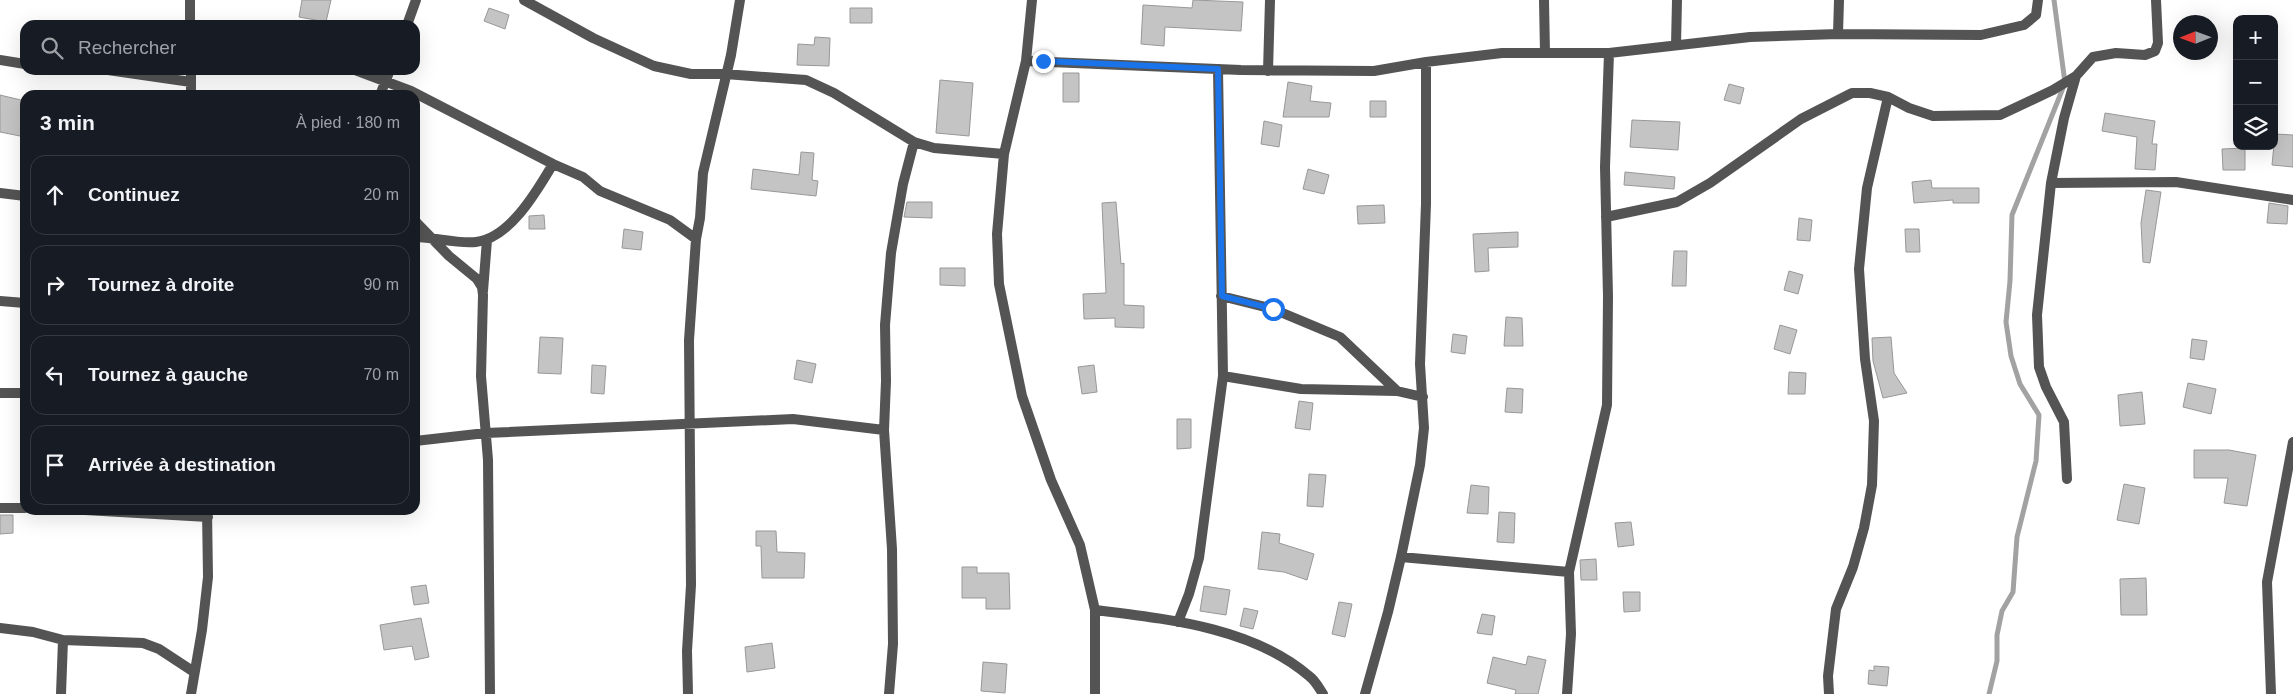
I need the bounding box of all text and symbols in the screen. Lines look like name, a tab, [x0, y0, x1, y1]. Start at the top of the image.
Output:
north arrow	[2173, 15, 2218, 60]
map controls	[2233, 15, 2278, 150]
button: +	[2233, 15, 2278, 60]
search box	[20, 20, 420, 75]
icon: search	[38, 34, 66, 62]
text: Rechercher	[78, 37, 176, 58]
route end	[1032, 50, 1055, 73]
button: −	[2233, 60, 2278, 105]
button: layers	[2233, 105, 2278, 150]
text: 3 min	[40, 111, 95, 134]
text: À pied · 180 m	[296, 114, 400, 131]
icon: ahead	[41, 181, 69, 209]
text: Continuez	[88, 184, 180, 205]
text: 20 m	[363, 186, 399, 203]
icon: right	[41, 271, 69, 299]
text: Tournez à droite	[88, 274, 234, 295]
text: 90 m	[363, 276, 399, 293]
route start	[1262, 298, 1285, 321]
icon: left	[41, 361, 69, 389]
text: Tournez à gauche	[88, 364, 248, 385]
text: 70 m	[363, 366, 399, 383]
icon: arrive	[41, 451, 69, 479]
text: Arrivée à destination	[88, 454, 276, 475]

